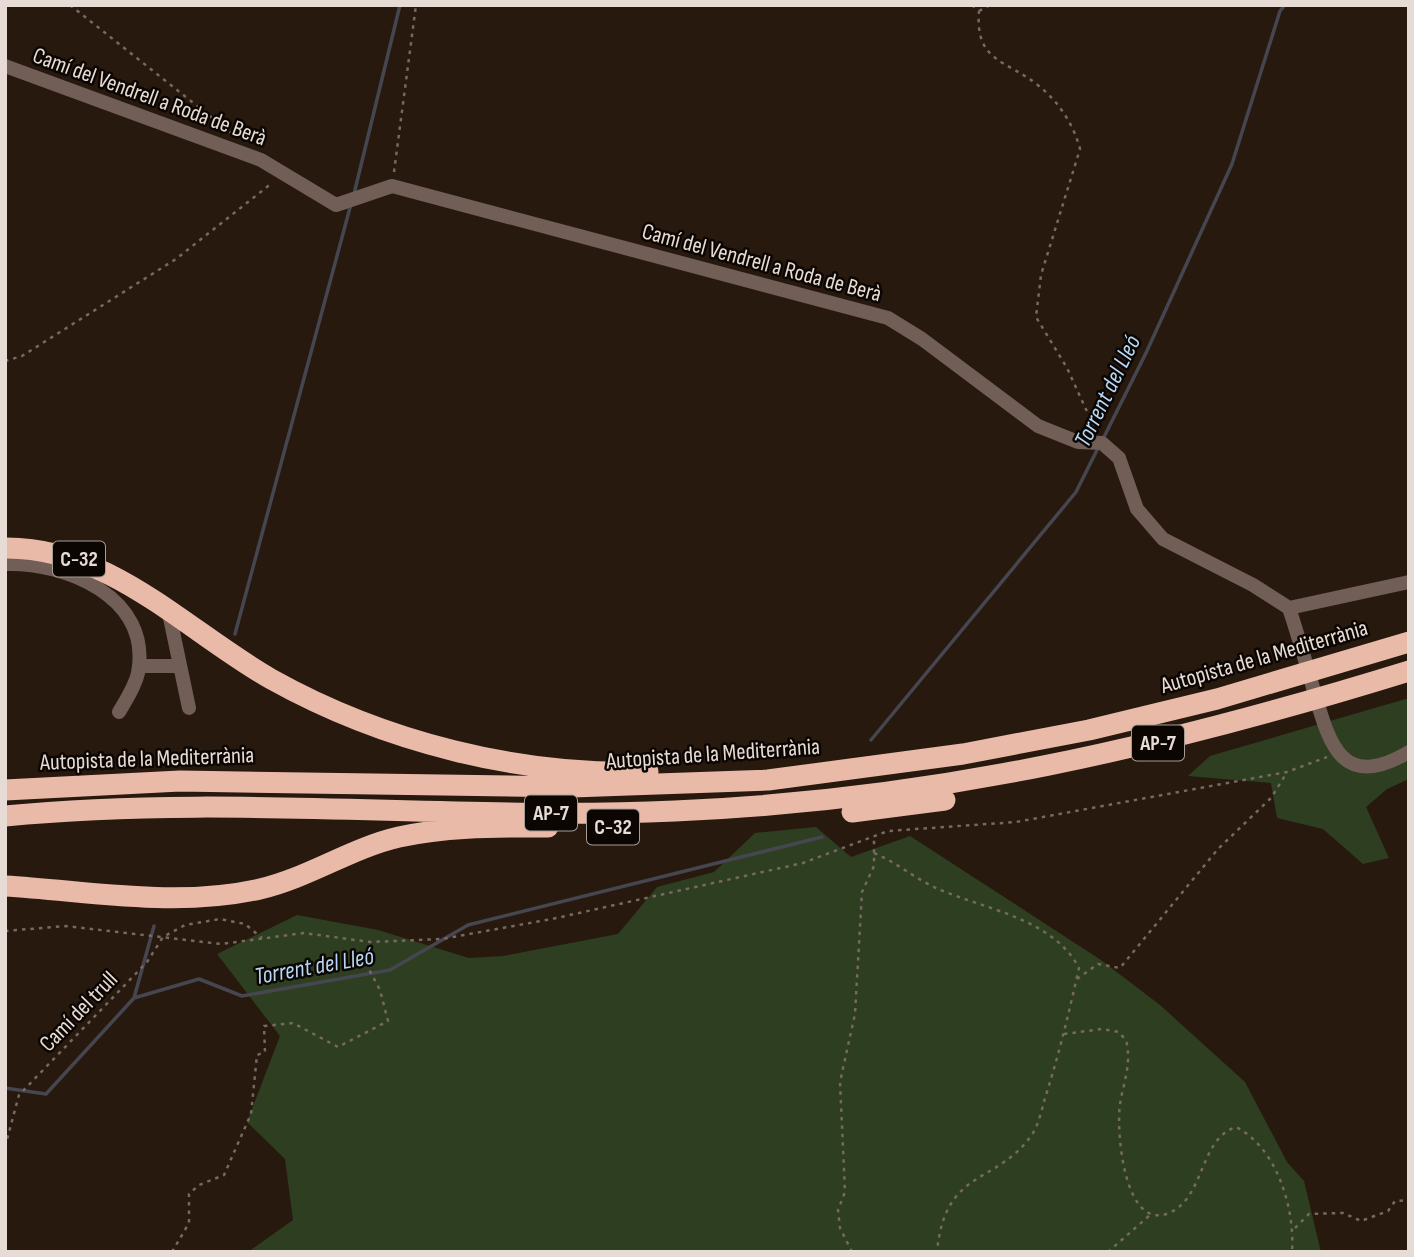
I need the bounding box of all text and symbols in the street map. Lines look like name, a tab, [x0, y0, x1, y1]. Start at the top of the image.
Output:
street label: Camí del Vendrell a Roda de Berà	[29, 42, 270, 152]
street label: Camí del Vendrell a Roda de Berà	[639, 218, 885, 308]
water label: Torrent del Lleó	[1068, 330, 1147, 452]
road number: C-32	[53, 542, 105, 576]
street label: Autopista de la Mediterrània	[1157, 614, 1371, 700]
road number: AP-7	[1132, 726, 1184, 760]
street label: Autopista de la Mediterrània	[604, 733, 821, 776]
street label: Autopista de la Mediterrània	[39, 741, 255, 777]
road number: AP-7	[525, 796, 577, 830]
road number: C-32	[587, 810, 639, 844]
water label: Torrent del Lleó	[252, 942, 376, 991]
street label: Camí del trull	[34, 966, 124, 1058]

